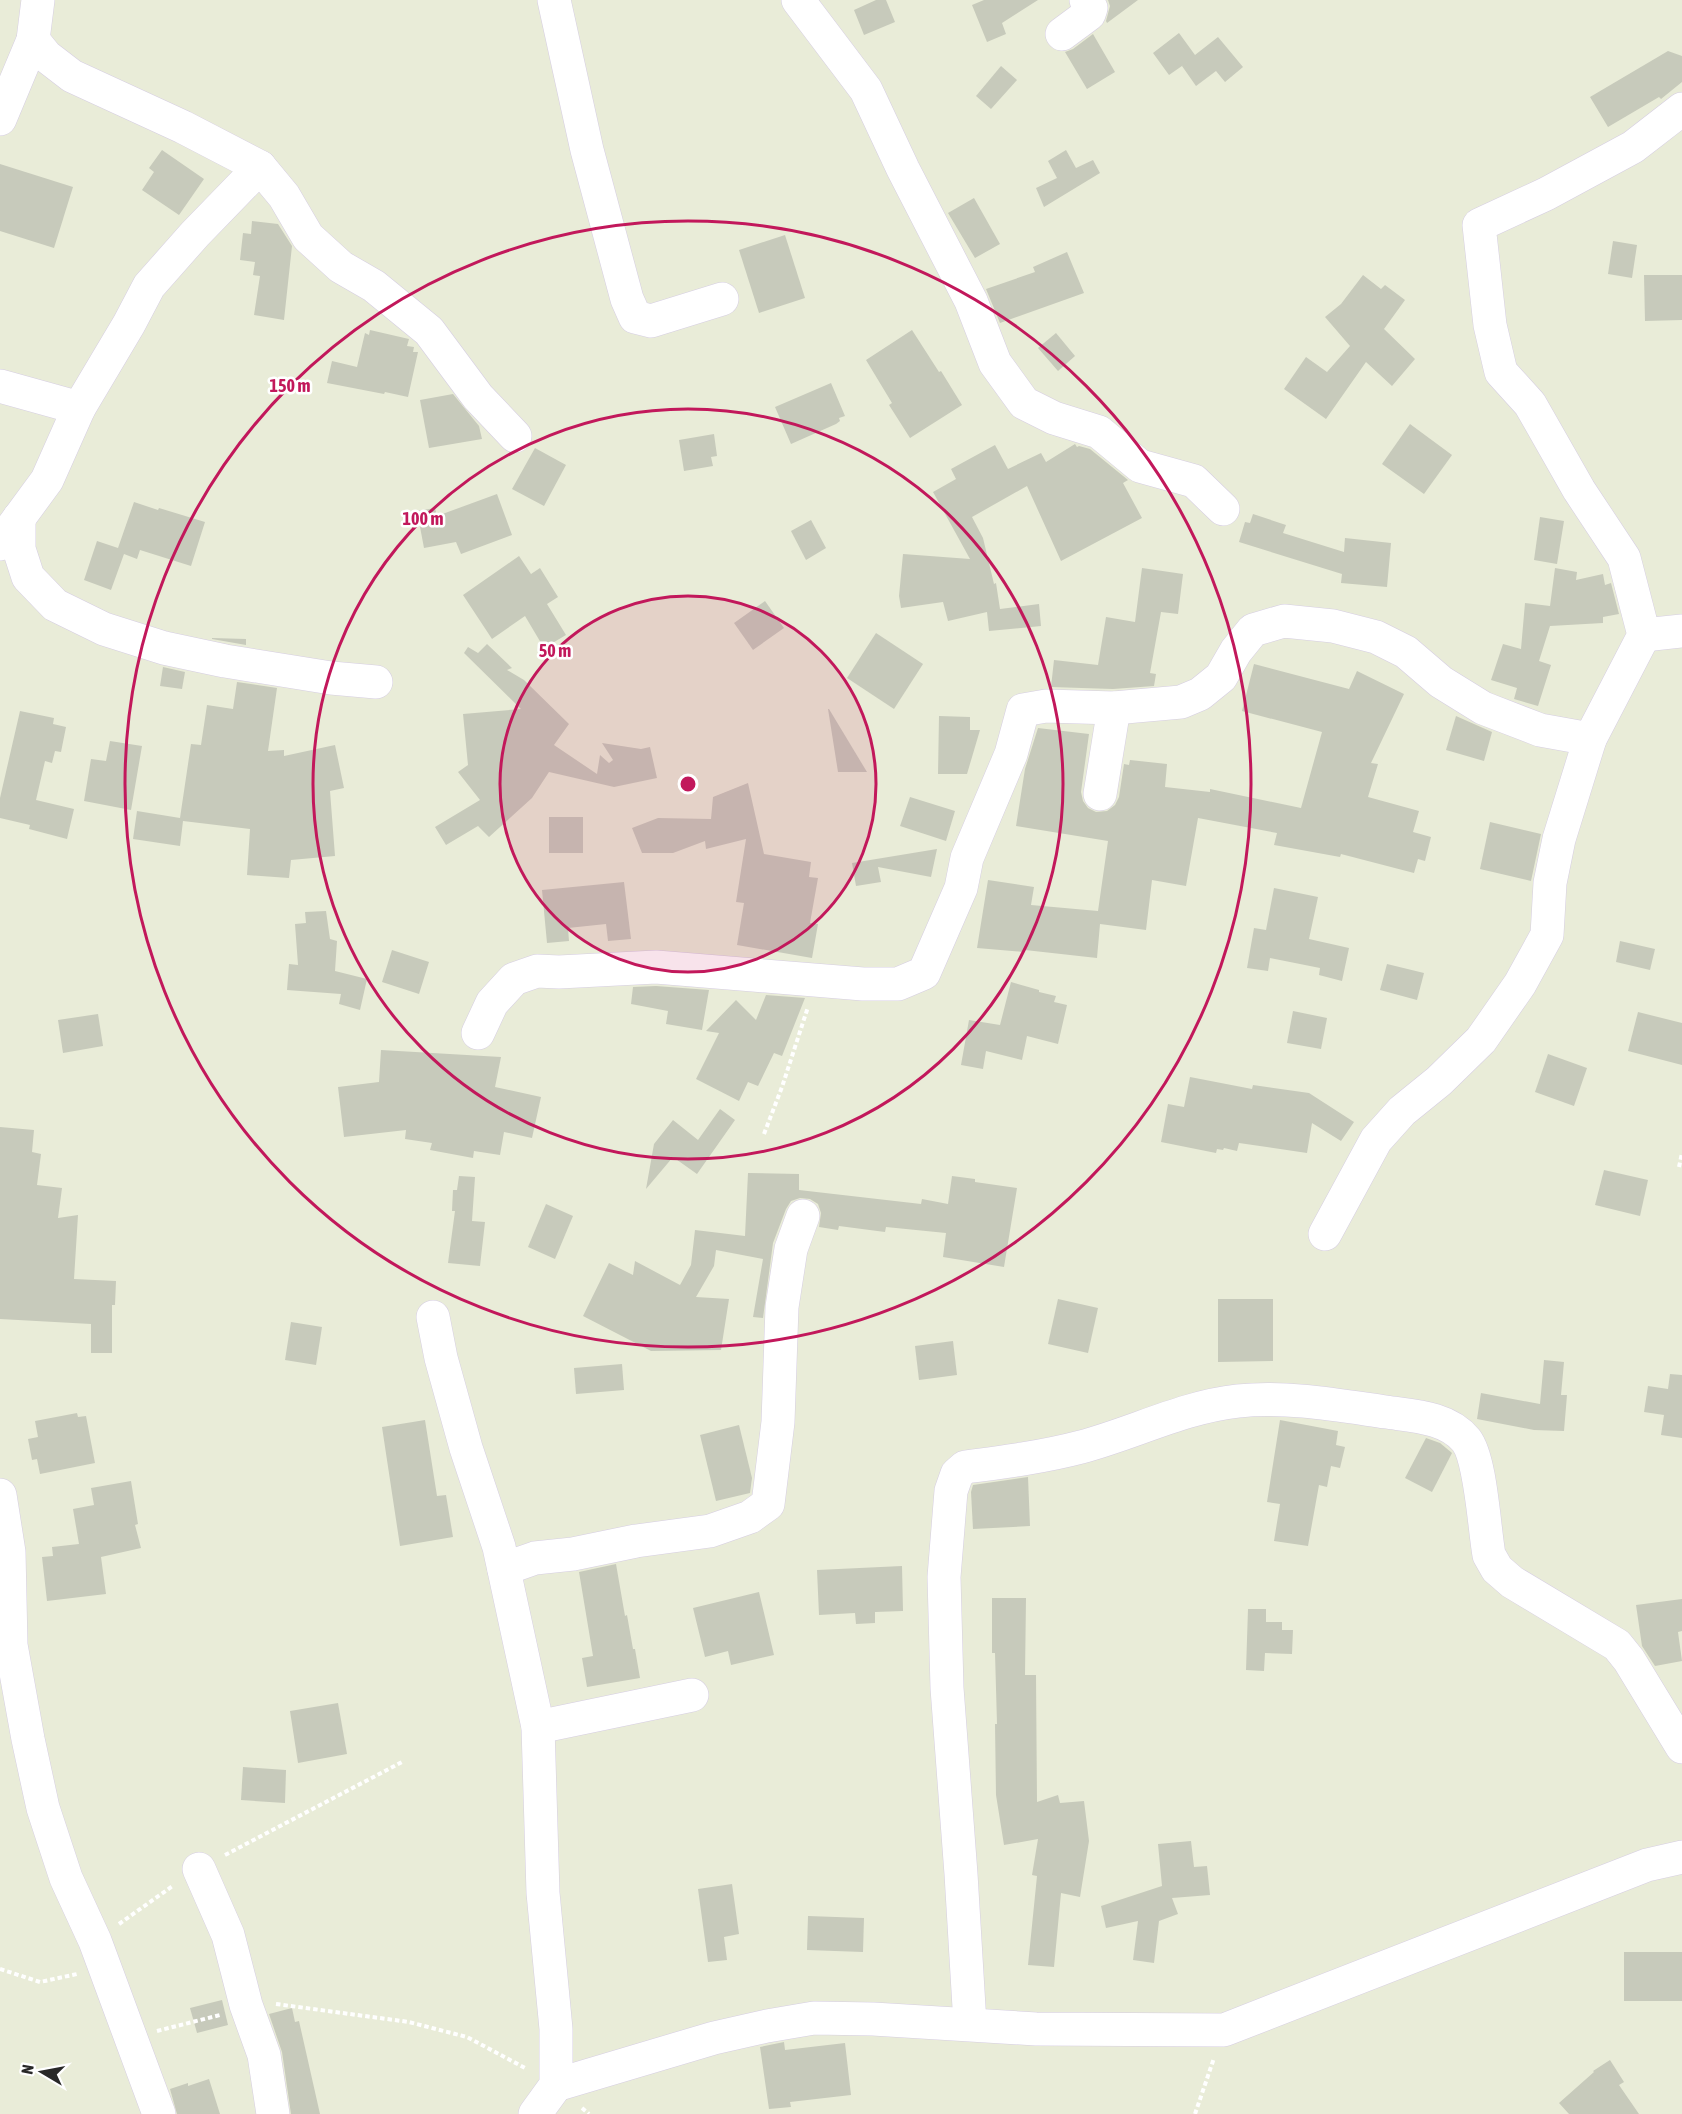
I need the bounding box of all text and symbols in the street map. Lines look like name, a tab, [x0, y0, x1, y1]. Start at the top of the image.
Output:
text: 150 m	[270, 375, 310, 396]
text: 100 m	[403, 508, 443, 529]
text: 50 m	[539, 640, 571, 661]
centre of rings	[678, 774, 698, 794]
north arrow	[12, 2042, 72, 2102]
text: N	[18, 2063, 37, 2076]

